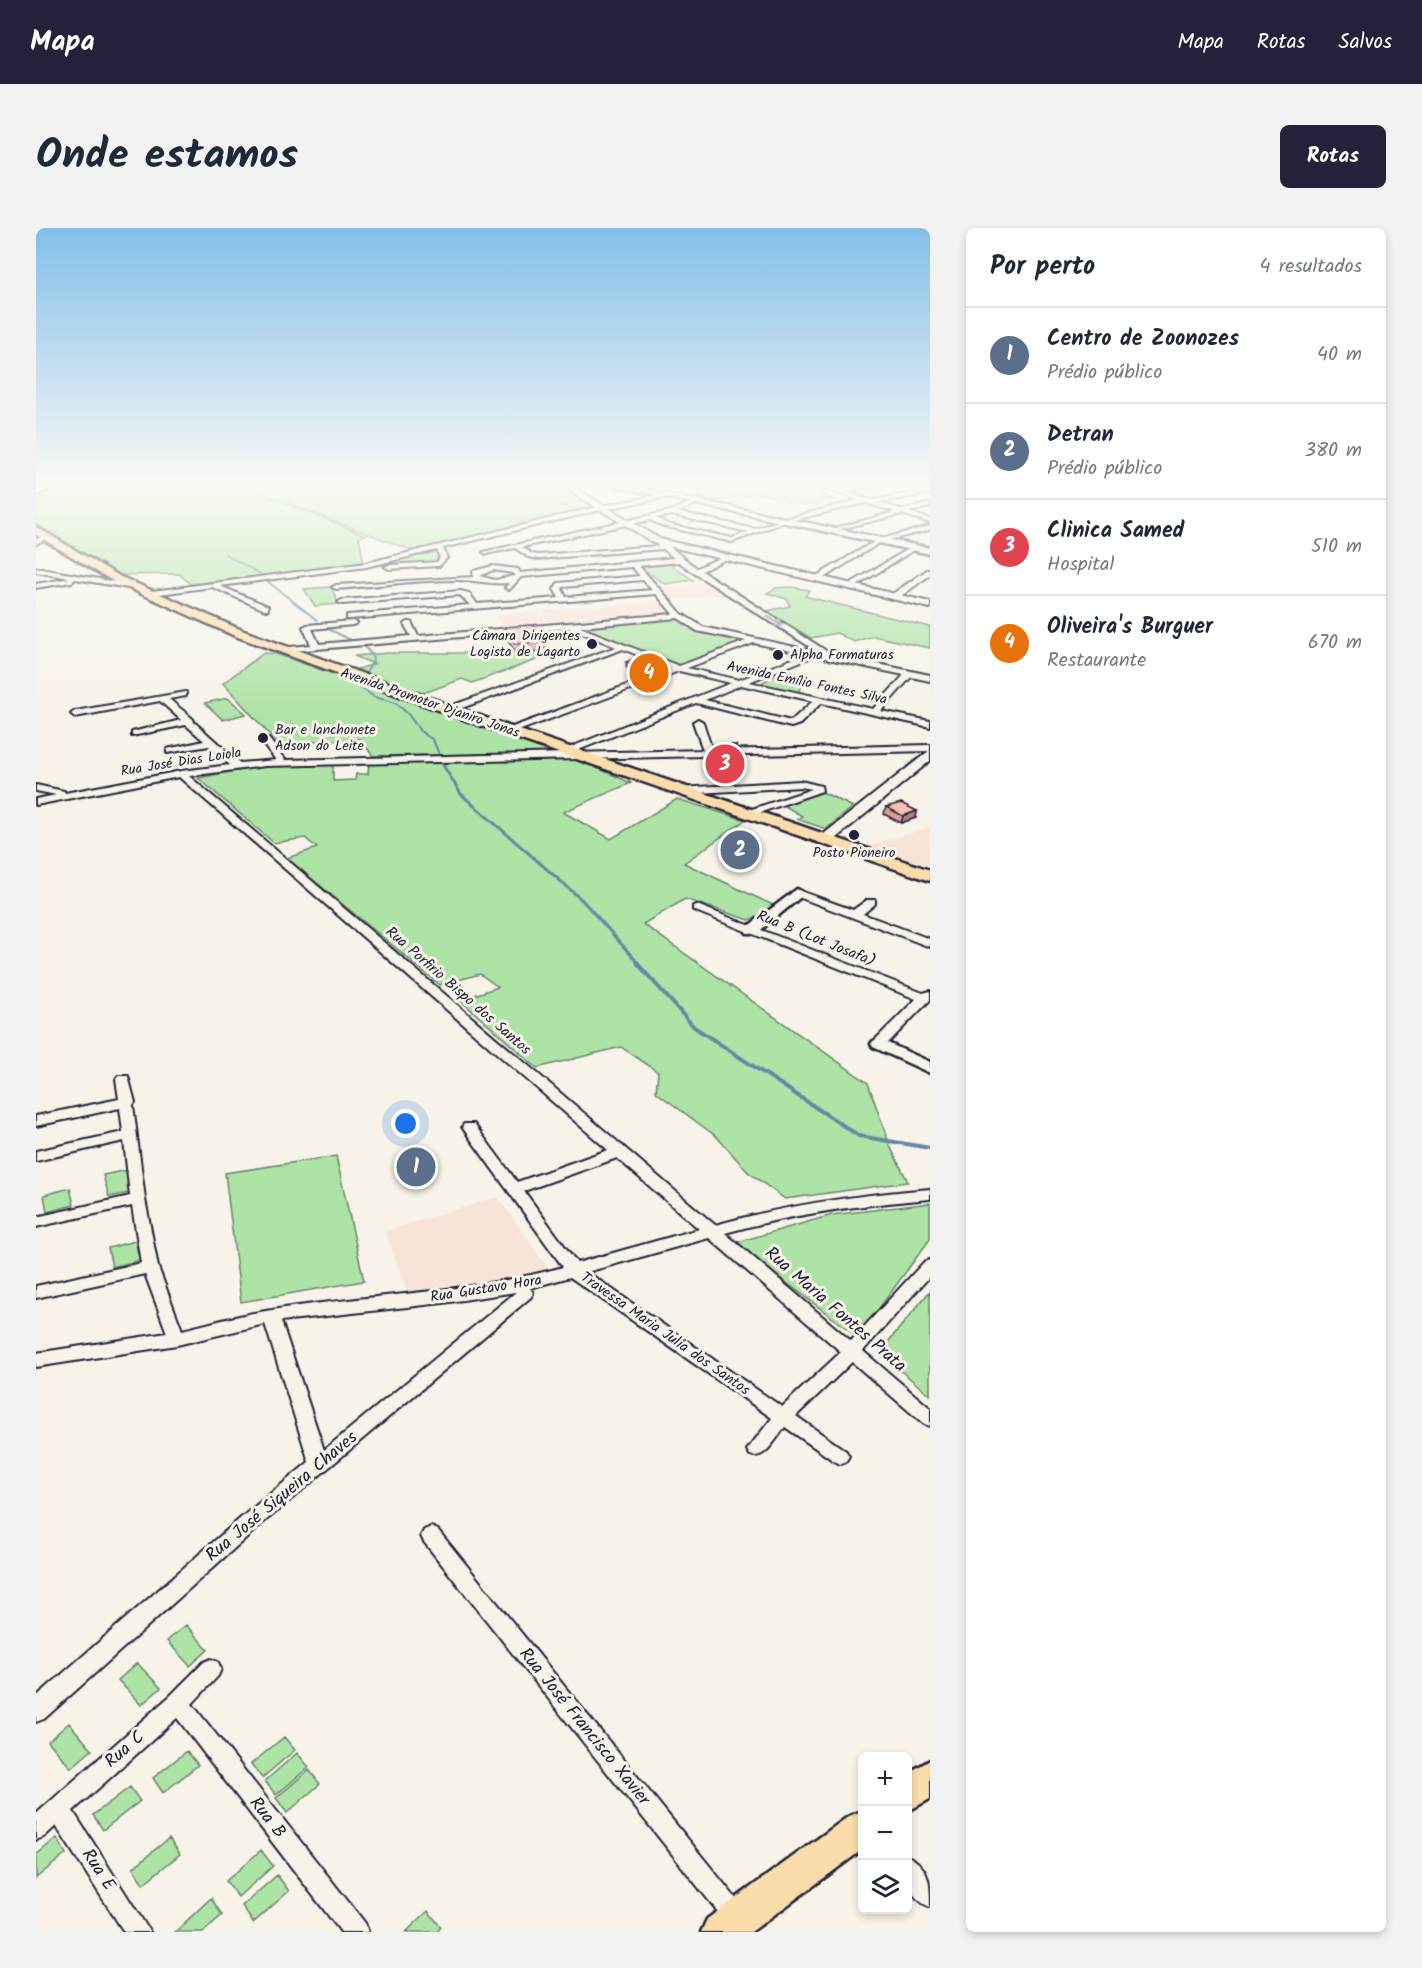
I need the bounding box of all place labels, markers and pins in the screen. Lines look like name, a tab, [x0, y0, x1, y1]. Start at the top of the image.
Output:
place label: Câmara Dirigentes Logista de Lagarto	[470, 625, 580, 663]
marker: Câmara Dirigentes Logista de Lagarto	[585, 637, 599, 651]
place label: Alpha Formaturas	[790, 644, 894, 666]
marker: Alpha Formaturas	[771, 648, 785, 662]
pin: 4	[630, 650, 668, 696]
place label: Bar e lanchonete Adson do Leite	[275, 719, 376, 757]
marker: Bar e lanchonete Adson do Leite	[256, 731, 270, 745]
pin: 3	[706, 742, 744, 786]
pin: 2	[720, 828, 760, 872]
marker: Posto Pioneiro	[847, 828, 861, 842]
place label: Posto Pioneiro	[813, 842, 895, 864]
pin: 1	[396, 1144, 436, 1190]

